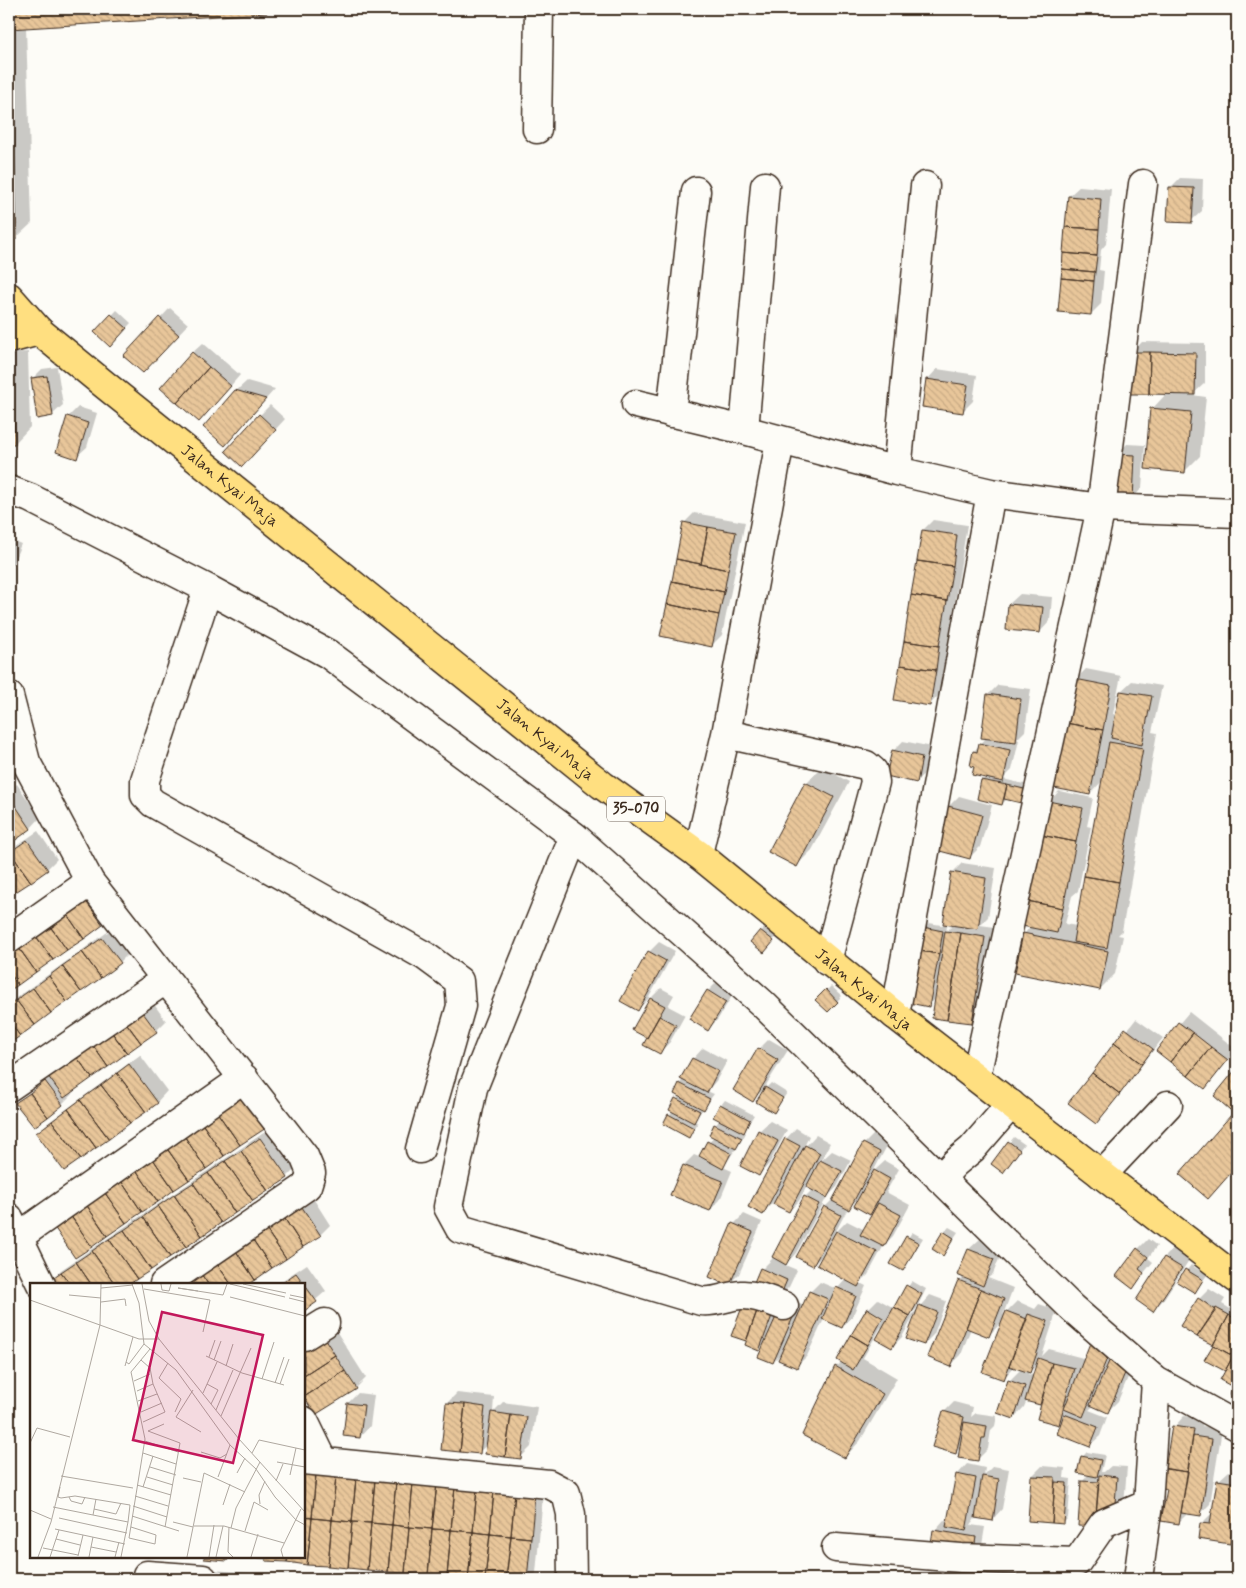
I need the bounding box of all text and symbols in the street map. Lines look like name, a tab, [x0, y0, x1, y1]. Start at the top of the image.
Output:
street label: Jalan Kyai Maja	[177, 440, 283, 531]
street label: Jalan Kyai Maja	[492, 694, 599, 785]
road number: 35-070	[607, 796, 665, 822]
street label: Jalan Kyai Maja	[811, 943, 917, 1035]
inset map	[30, 1283, 305, 1558]

